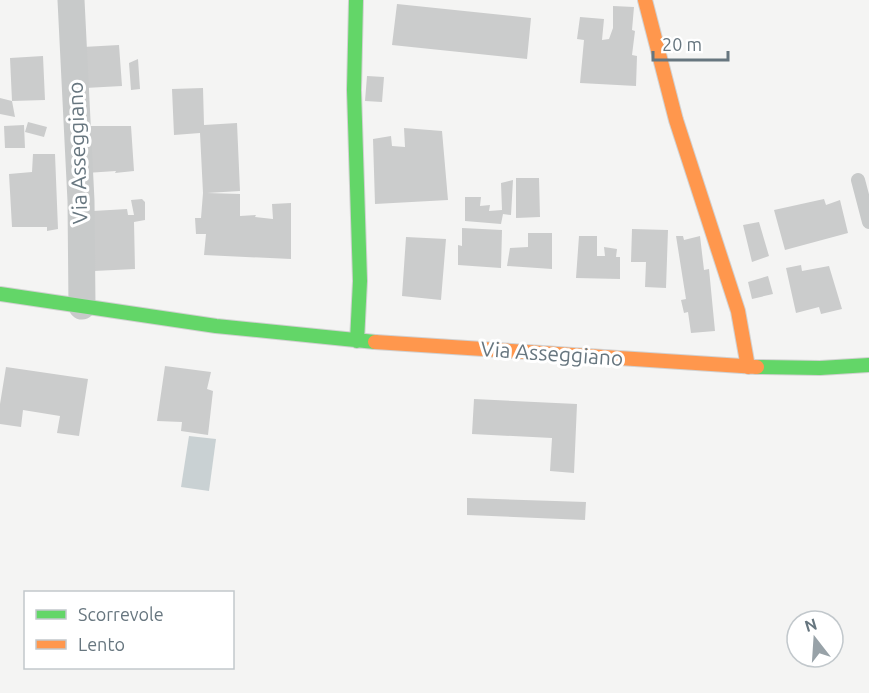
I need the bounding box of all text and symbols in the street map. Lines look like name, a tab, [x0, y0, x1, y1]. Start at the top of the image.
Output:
scale bar	[653, 24, 728, 62]
text: 20 m	[662, 34, 702, 54]
street label: Via Asseggiano	[63, 81, 91, 225]
street label: Via Asseggiano	[480, 336, 624, 370]
legend	[24, 591, 234, 669]
text: Scorrevole	[78, 604, 164, 624]
north arrow	[785, 609, 845, 669]
text: N	[802, 614, 819, 635]
text: Lento	[78, 634, 125, 654]

